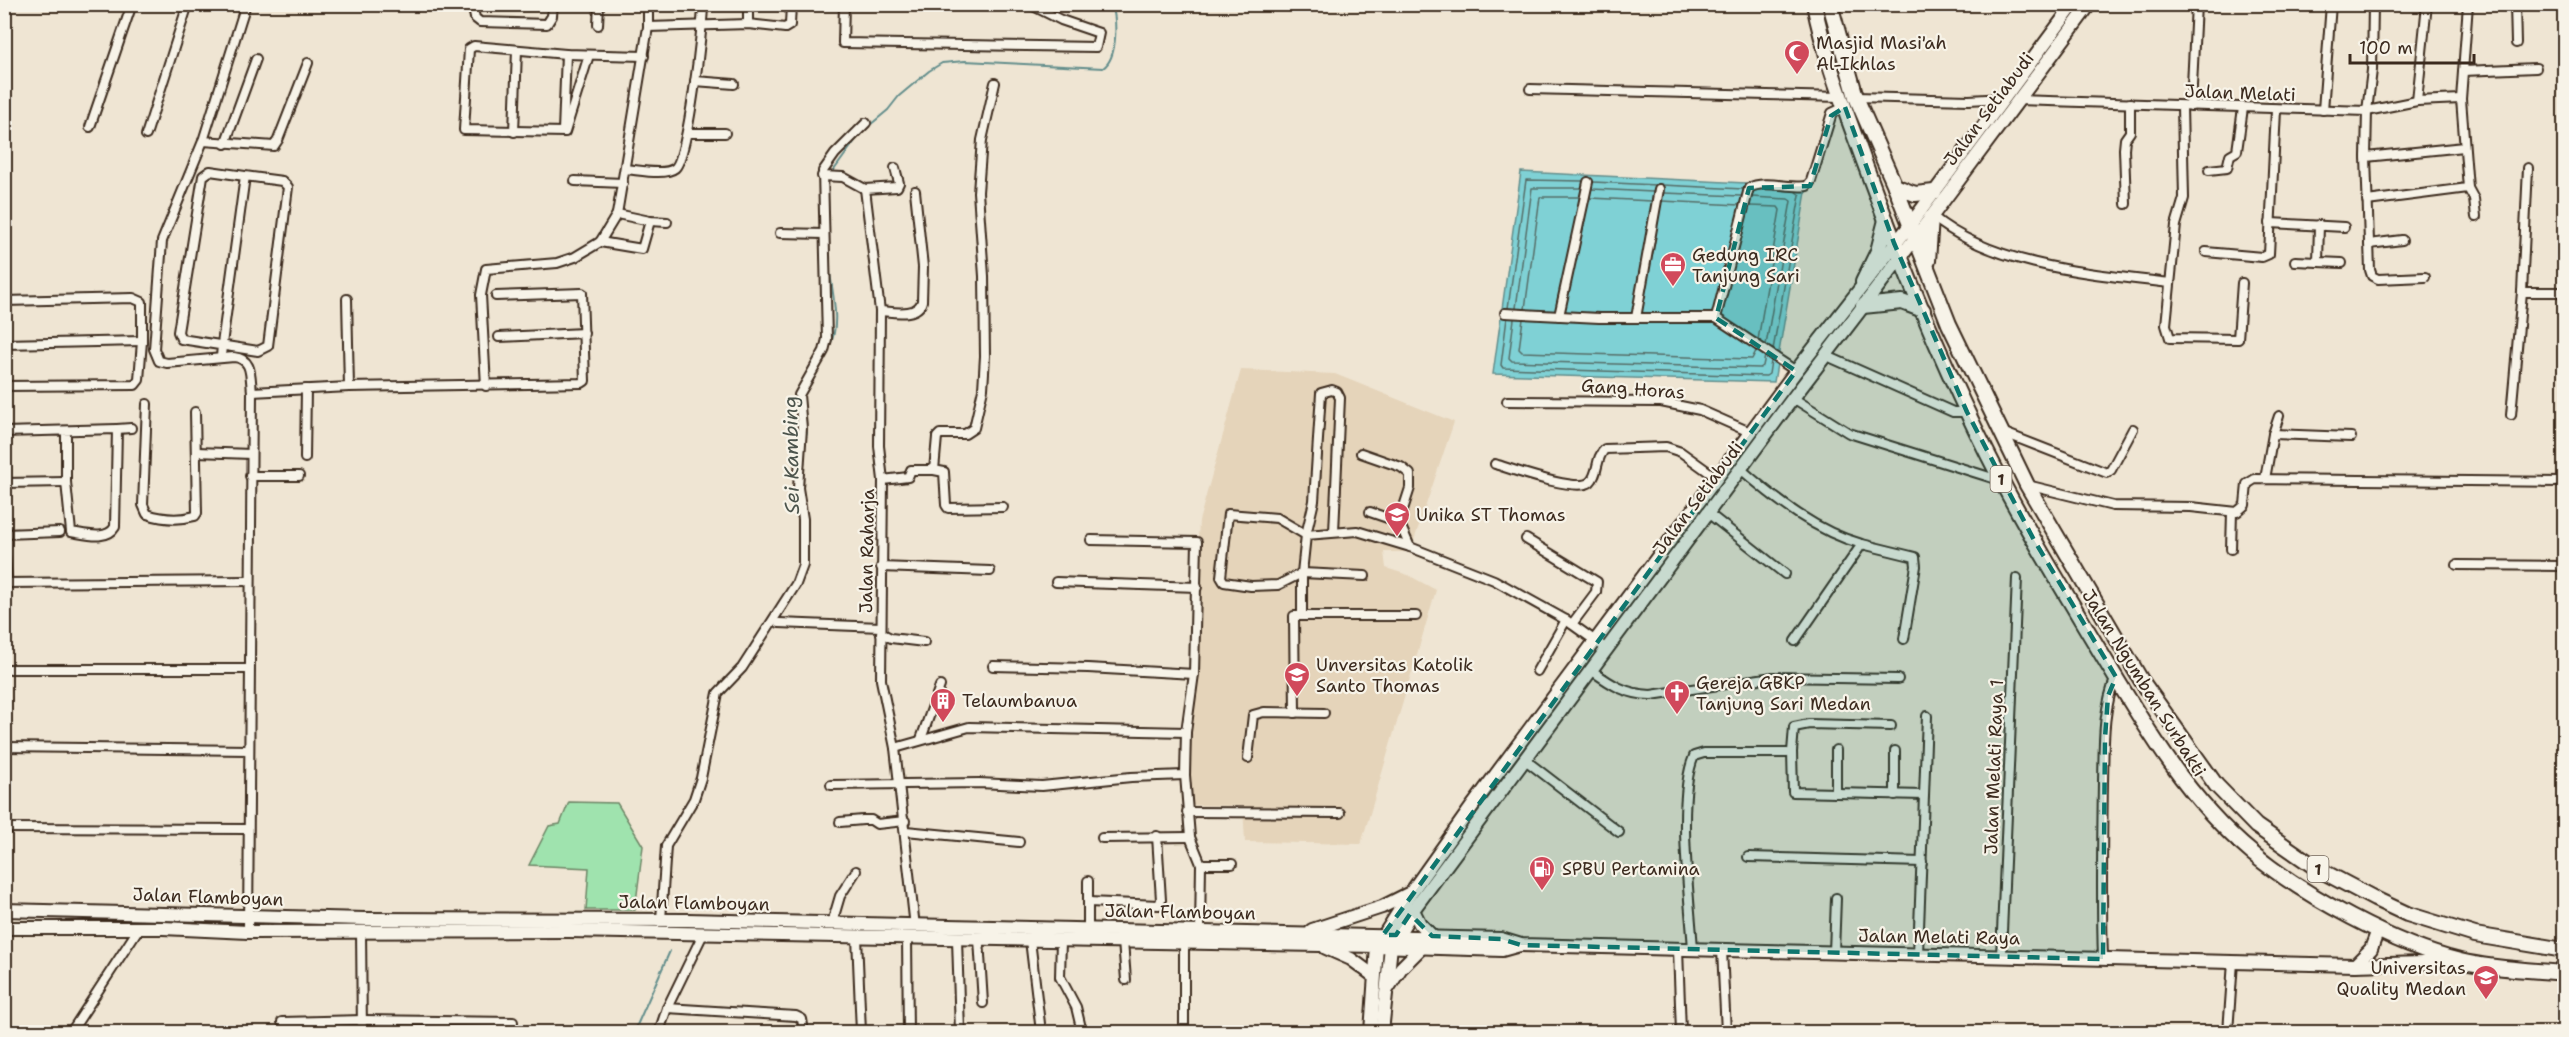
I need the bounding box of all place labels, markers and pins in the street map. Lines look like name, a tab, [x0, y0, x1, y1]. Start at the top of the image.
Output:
place label: Masjid Masi'ah Al-Ikhlas	[1816, 31, 1947, 76]
mosque icon: Masjid Masi'ah Al-Ikhlas	[1782, 38, 1812, 76]
place label: Gedung IRC Tanjung Sari	[1692, 243, 1800, 288]
office icon: Gedung IRC Tanjung Sari	[1658, 250, 1688, 288]
school or university icon: Unika ST Thomas	[1382, 500, 1412, 538]
place label: Unika ST Thomas	[1416, 503, 1566, 527]
place label: Unversitas Katolik Santo Thomas	[1316, 653, 1473, 698]
school or university icon: Unversitas Katolik Santo Thomas	[1282, 660, 1312, 698]
place label: Gereja GBKP Tanjung Sari Medan	[1696, 671, 1871, 716]
church icon: Gereja GBKP Tanjung Sari Medan	[1662, 678, 1692, 716]
building icon: Telaumbanua	[928, 686, 958, 724]
place label: Telaumbanua	[962, 689, 1077, 713]
fuel station icon: SPBU Pertamina	[1527, 854, 1557, 892]
place label: SPBU Pertamina	[1562, 857, 1700, 881]
place label: Universitas Quality Medan	[2337, 956, 2466, 1001]
school or university icon: Universitas Quality Medan	[2471, 963, 2501, 1001]

